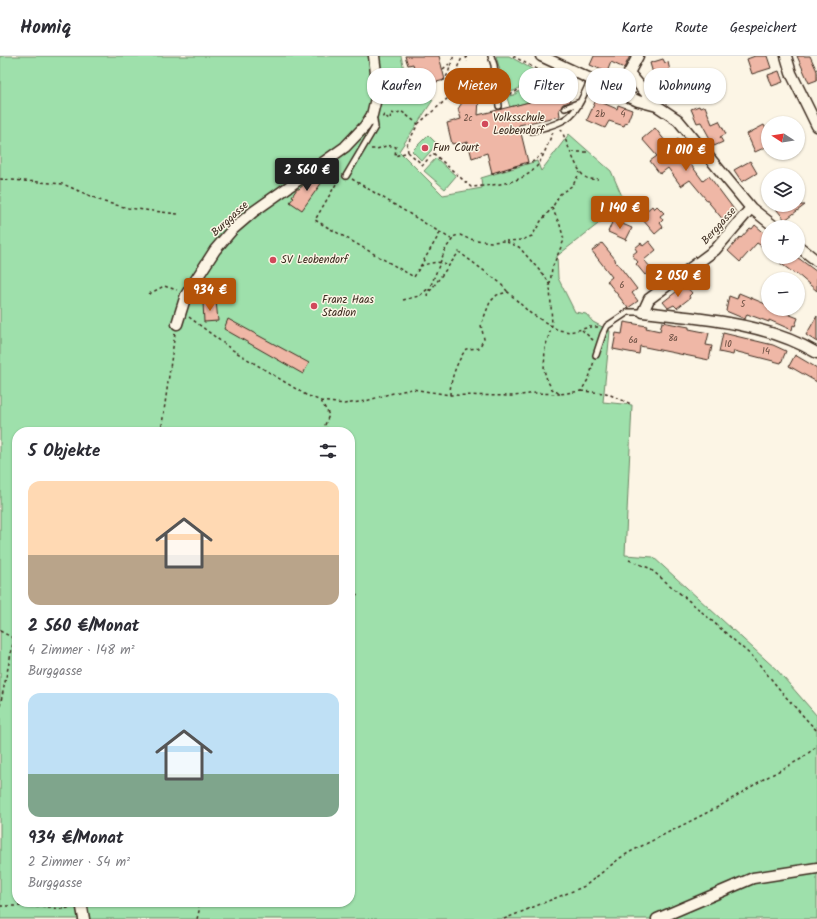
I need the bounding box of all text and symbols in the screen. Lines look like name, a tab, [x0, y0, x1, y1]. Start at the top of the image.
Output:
text: Homiq	[20, 13, 71, 43]
text: Karte	[622, 17, 653, 39]
text: Route	[675, 17, 708, 39]
text: Gespeichert	[730, 17, 797, 39]
chip: Kaufen	[367, 68, 436, 104]
chip: Mieten	[444, 68, 511, 104]
chip: Filter	[519, 68, 578, 104]
chip: Neu	[586, 68, 636, 104]
chip: Wohnung	[644, 68, 726, 104]
house number: 2b	[595, 107, 605, 122]
house number: 4	[621, 107, 626, 122]
place label: Volksschule Leobendorf	[493, 109, 546, 140]
house number: 2c	[463, 111, 473, 126]
north arrow	[761, 116, 805, 160]
map controls	[761, 116, 805, 316]
marker: Volksschule Leobendorf	[480, 119, 490, 129]
pin: 1 010 €	[649, 138, 723, 172]
place label: Fun Court	[433, 139, 480, 157]
text: 1 010 €	[666, 140, 706, 161]
marker: Fun Court	[420, 143, 430, 153]
pin: 2 560 €	[270, 158, 344, 192]
text: 2 560 €	[284, 160, 330, 181]
button: layers	[761, 168, 805, 212]
pin: 1 140 €	[583, 196, 657, 230]
street label: Burggasse	[207, 197, 253, 241]
text: 1 140 €	[600, 198, 640, 219]
street label: Berggasse	[697, 203, 741, 249]
button: +	[761, 220, 805, 264]
place label: SV Leobendorf	[281, 251, 350, 269]
marker: SV Leobendorf	[268, 255, 278, 265]
pin: 2 050 €	[641, 264, 715, 298]
text: 2 050 €	[655, 266, 701, 287]
button: −	[761, 272, 805, 316]
pin: 934 €	[182, 278, 238, 312]
house number: 6	[619, 278, 625, 293]
text: 934 €	[193, 280, 227, 301]
place label: Franz Haas Stadion	[322, 291, 374, 322]
house number: 5	[741, 297, 747, 312]
marker: Franz Haas Stadion	[309, 301, 319, 311]
house number: 8a	[668, 331, 678, 346]
house number: 6a	[628, 333, 638, 348]
house number: 10	[724, 337, 732, 352]
house number: 14	[762, 344, 770, 359]
text: 5 Objekte	[28, 438, 100, 465]
icon: filters	[317, 440, 339, 462]
icon: home	[148, 507, 220, 579]
text: 2 560 €/Monat	[28, 613, 139, 640]
text: 4 Zimmer · 148 m²	[28, 640, 135, 661]
text: Burggasse	[28, 661, 82, 682]
icon: home	[148, 719, 220, 791]
text: 934 €/Monat	[28, 825, 124, 852]
text: 2 Zimmer · 54 m²	[28, 852, 130, 873]
text: Burggasse	[28, 873, 82, 894]

